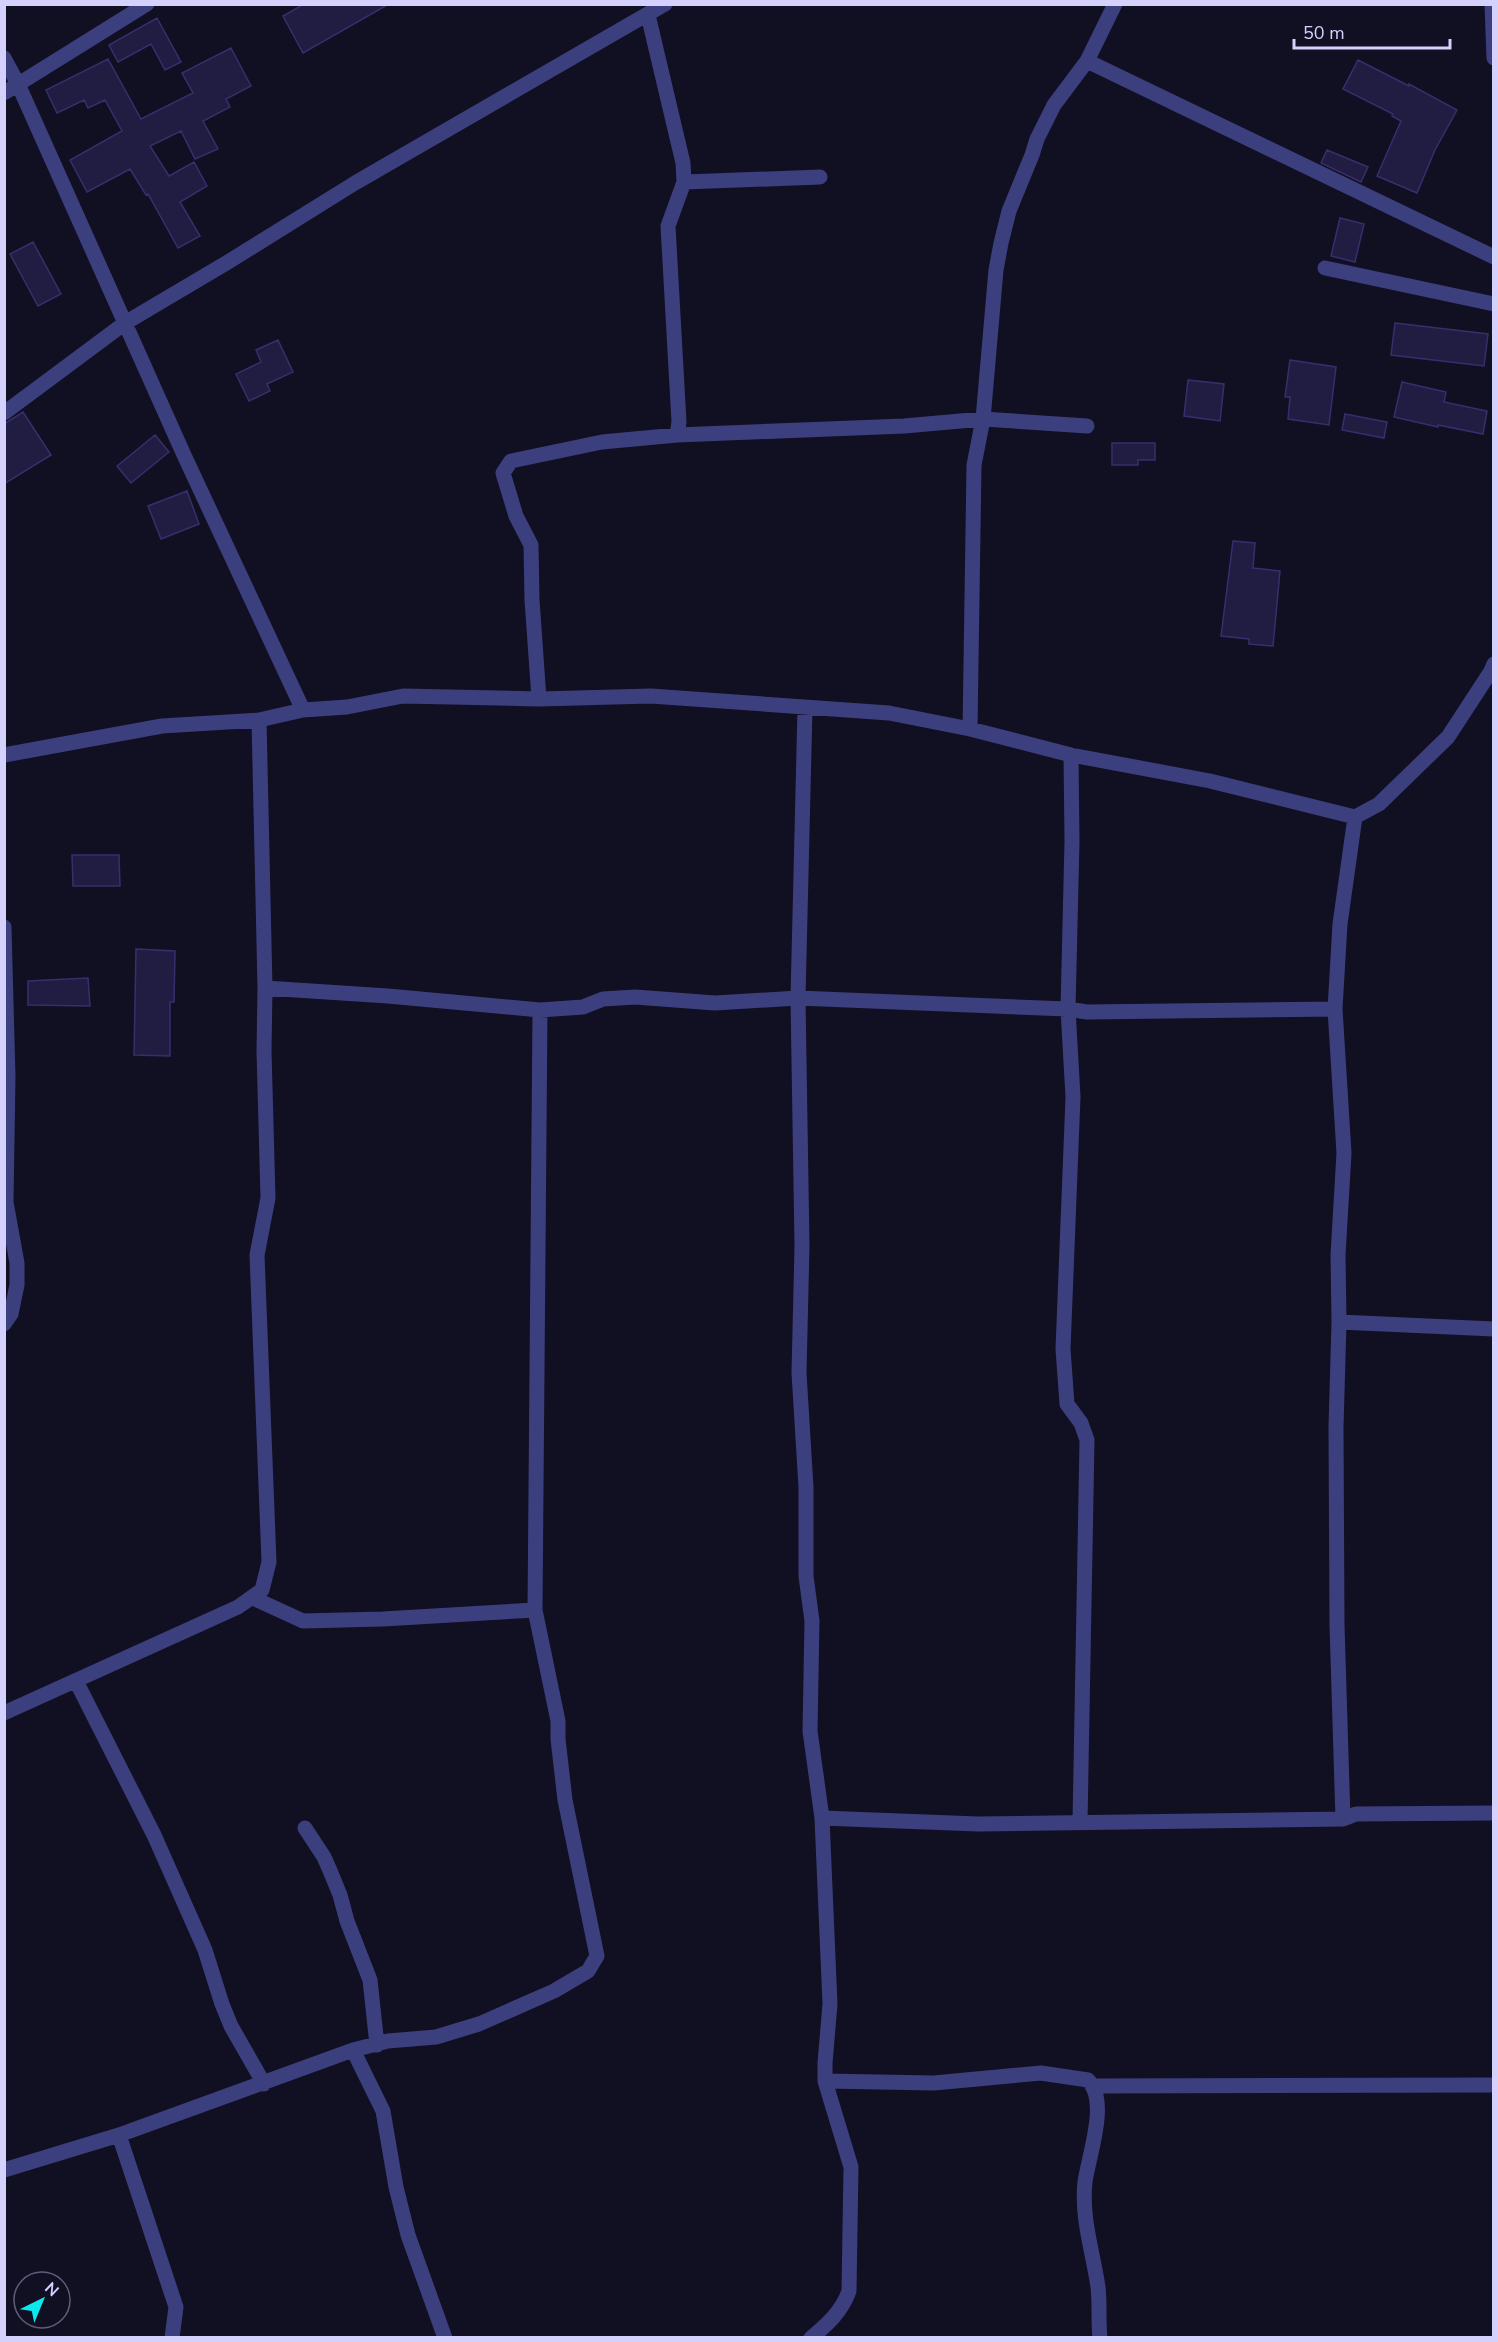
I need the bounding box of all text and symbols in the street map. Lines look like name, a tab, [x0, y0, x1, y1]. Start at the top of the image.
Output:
scale bar	[1294, 12, 1450, 50]
text: 50 m	[1303, 21, 1345, 45]
north arrow	[12, 2270, 72, 2330]
text: N	[40, 2278, 63, 2302]

